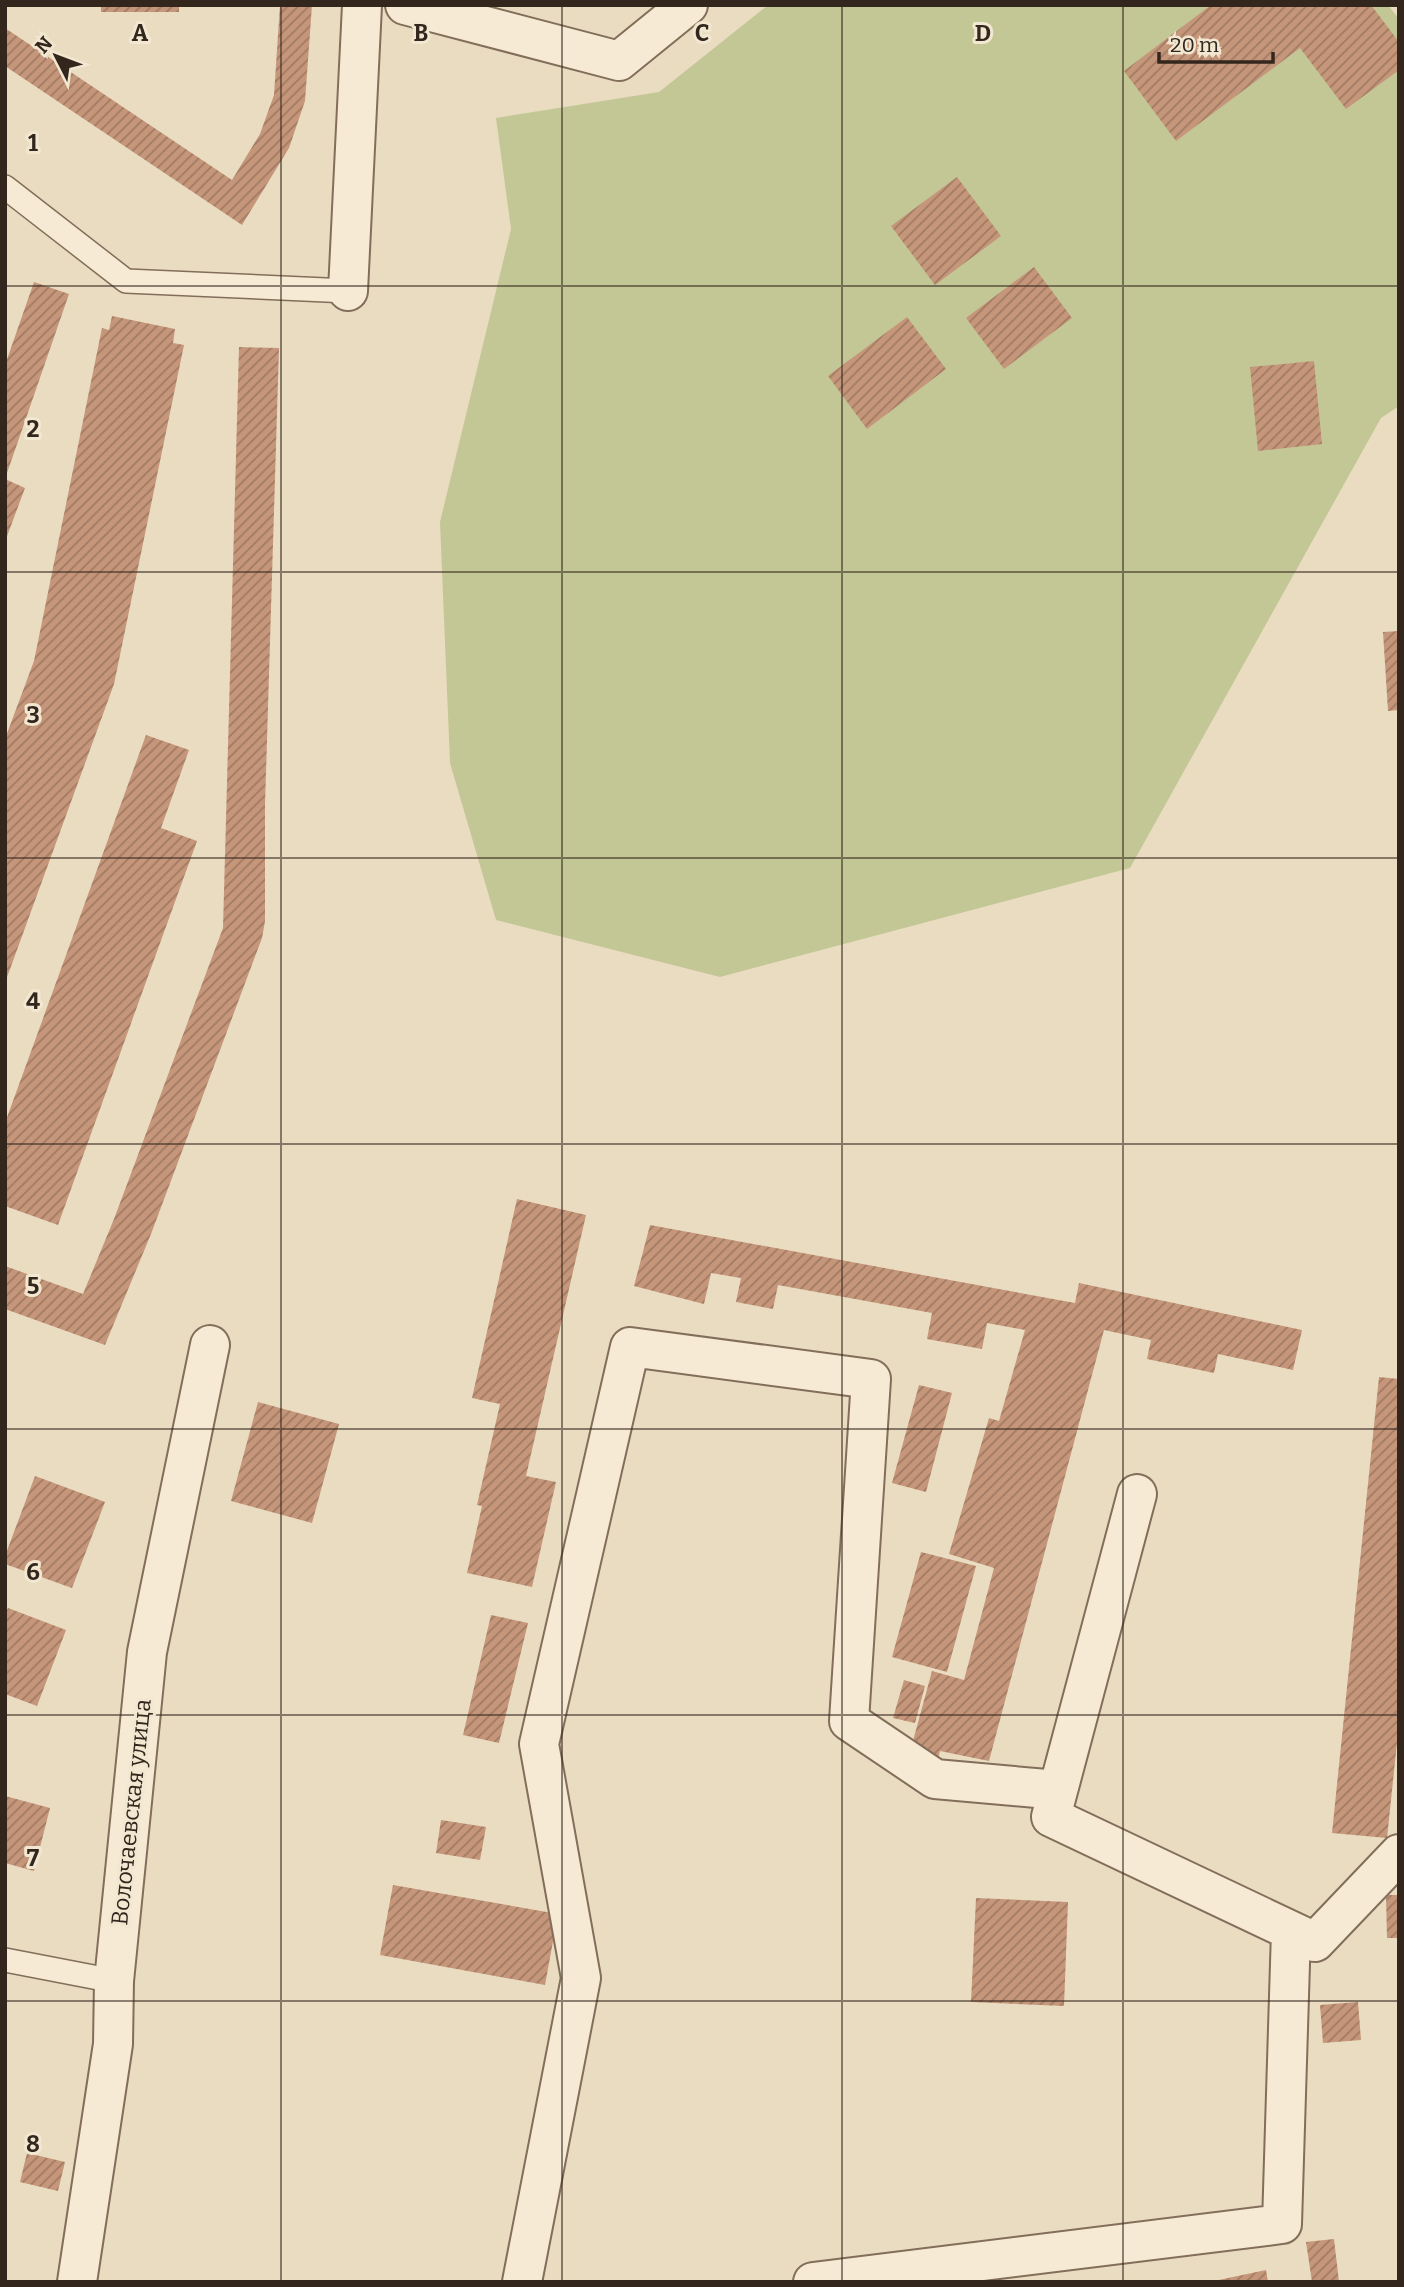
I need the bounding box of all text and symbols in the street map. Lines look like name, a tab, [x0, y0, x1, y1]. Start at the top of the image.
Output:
text: A	[132, 19, 149, 47]
text: B	[414, 19, 428, 47]
text: C	[695, 19, 709, 47]
text: D	[975, 19, 991, 47]
north arrow	[21, 21, 91, 91]
scale bar	[1159, 21, 1273, 65]
text: N	[30, 32, 57, 58]
text: 20 m	[1170, 32, 1219, 58]
text: 1	[28, 129, 38, 157]
text: 2	[27, 415, 40, 443]
text: 3	[26, 701, 40, 729]
text: 4	[26, 987, 40, 1015]
text: 5	[27, 1272, 39, 1300]
text: 6	[26, 1558, 40, 1586]
street label: Волочаевская улица	[105, 1697, 157, 1927]
text: 7	[27, 1844, 40, 1872]
text: 8	[26, 2130, 40, 2158]

